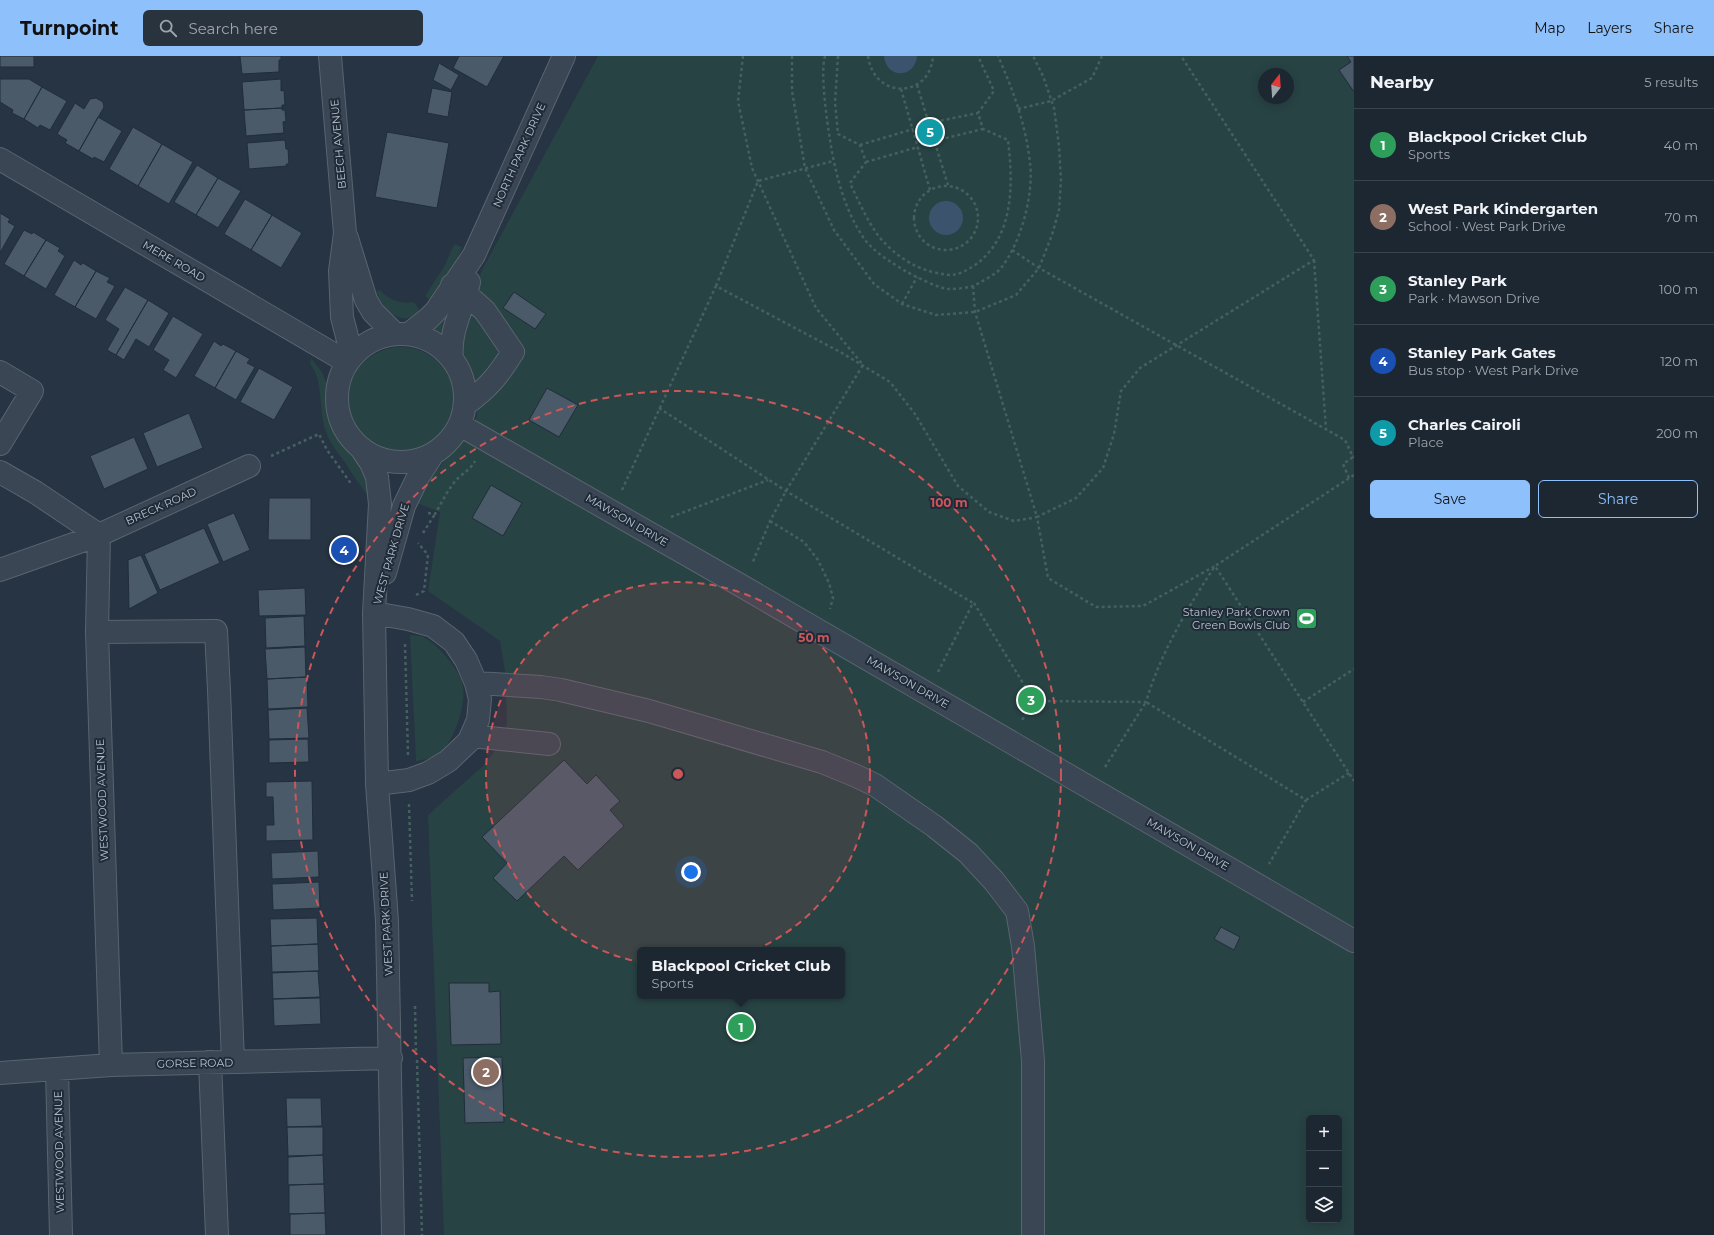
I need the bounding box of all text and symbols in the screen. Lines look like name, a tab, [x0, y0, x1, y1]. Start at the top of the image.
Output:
search box	[143, 10, 423, 46]
text: Turnpoint	[20, 17, 119, 40]
icon: search	[157, 17, 179, 39]
text: Search here	[189, 19, 278, 38]
text: Map	[1534, 19, 1565, 37]
text: Layers	[1587, 19, 1632, 37]
text: Share	[1654, 19, 1694, 37]
north arrow	[1258, 68, 1294, 104]
text: Nearby	[1370, 72, 1434, 92]
text: 5 results	[1644, 74, 1698, 90]
street label: BEECH AVENUE	[327, 99, 349, 189]
street label: NORTH PARK DRIVE	[490, 100, 548, 210]
pin: 5	[917, 117, 943, 147]
text: Blackpool Cricket Club	[1408, 127, 1587, 146]
text: 1	[1380, 137, 1386, 153]
text: 40 m	[1664, 137, 1698, 153]
text: Sports	[1408, 146, 1450, 162]
text: West Park Kindergarten	[1408, 199, 1598, 218]
text: 2	[1379, 209, 1387, 225]
text: 70 m	[1665, 209, 1698, 225]
text: School · West Park Drive	[1408, 218, 1566, 234]
street label: MERE ROAD	[140, 237, 208, 285]
text: Stanley Park	[1408, 271, 1507, 290]
text: 3	[1379, 281, 1387, 297]
text: 100 m	[1659, 281, 1698, 297]
text: Park · Mawson Drive	[1408, 290, 1540, 306]
text: Stanley Park Gates	[1408, 343, 1556, 362]
text: 4	[1379, 353, 1387, 369]
text: 120 m	[1660, 353, 1698, 369]
text: Bus stop · West Park Drive	[1408, 362, 1578, 378]
text: Charles Cairoli	[1408, 415, 1521, 434]
text: 5	[1379, 425, 1387, 441]
text: 200 m	[1656, 425, 1698, 441]
text: Place	[1408, 434, 1444, 450]
button: Save	[1370, 480, 1530, 518]
button: Share	[1538, 480, 1698, 518]
street label: BRECK ROAD	[123, 484, 199, 528]
street label: MAWSON DRIVE	[583, 491, 671, 549]
text: 100 m	[931, 495, 967, 510]
street label: WEST PARK DRIVE	[370, 502, 412, 606]
pin: 4	[331, 535, 357, 565]
place label: Stanley Park Crown Green Bowls Club	[1183, 605, 1290, 632]
sports icon: Stanley Park Crown Green Bowls Club	[1293, 605, 1319, 631]
text: 50 m	[798, 630, 830, 645]
street label: MAWSON DRIVE	[864, 653, 952, 711]
pin: 3	[1018, 685, 1044, 715]
street label: WESTWOOD AVENUE	[93, 739, 111, 861]
centre of rings	[671, 767, 685, 781]
street label: MAWSON DRIVE	[1144, 815, 1232, 873]
your location	[681, 862, 701, 882]
street label: WEST PARK DRIVE	[376, 872, 396, 976]
popup	[637, 947, 845, 999]
text: Blackpool Cricket Club	[652, 956, 831, 975]
text: Sports	[652, 975, 694, 991]
pin: 1	[728, 1012, 754, 1042]
street label: GORSE ROAD	[157, 1055, 233, 1071]
pin: 2	[473, 1057, 499, 1087]
street label: WESTWOOD AVENUE	[51, 1091, 67, 1213]
map controls	[1306, 1115, 1342, 1223]
button: +	[1306, 1115, 1342, 1151]
button: −	[1306, 1151, 1342, 1187]
button: layers	[1306, 1187, 1342, 1223]

